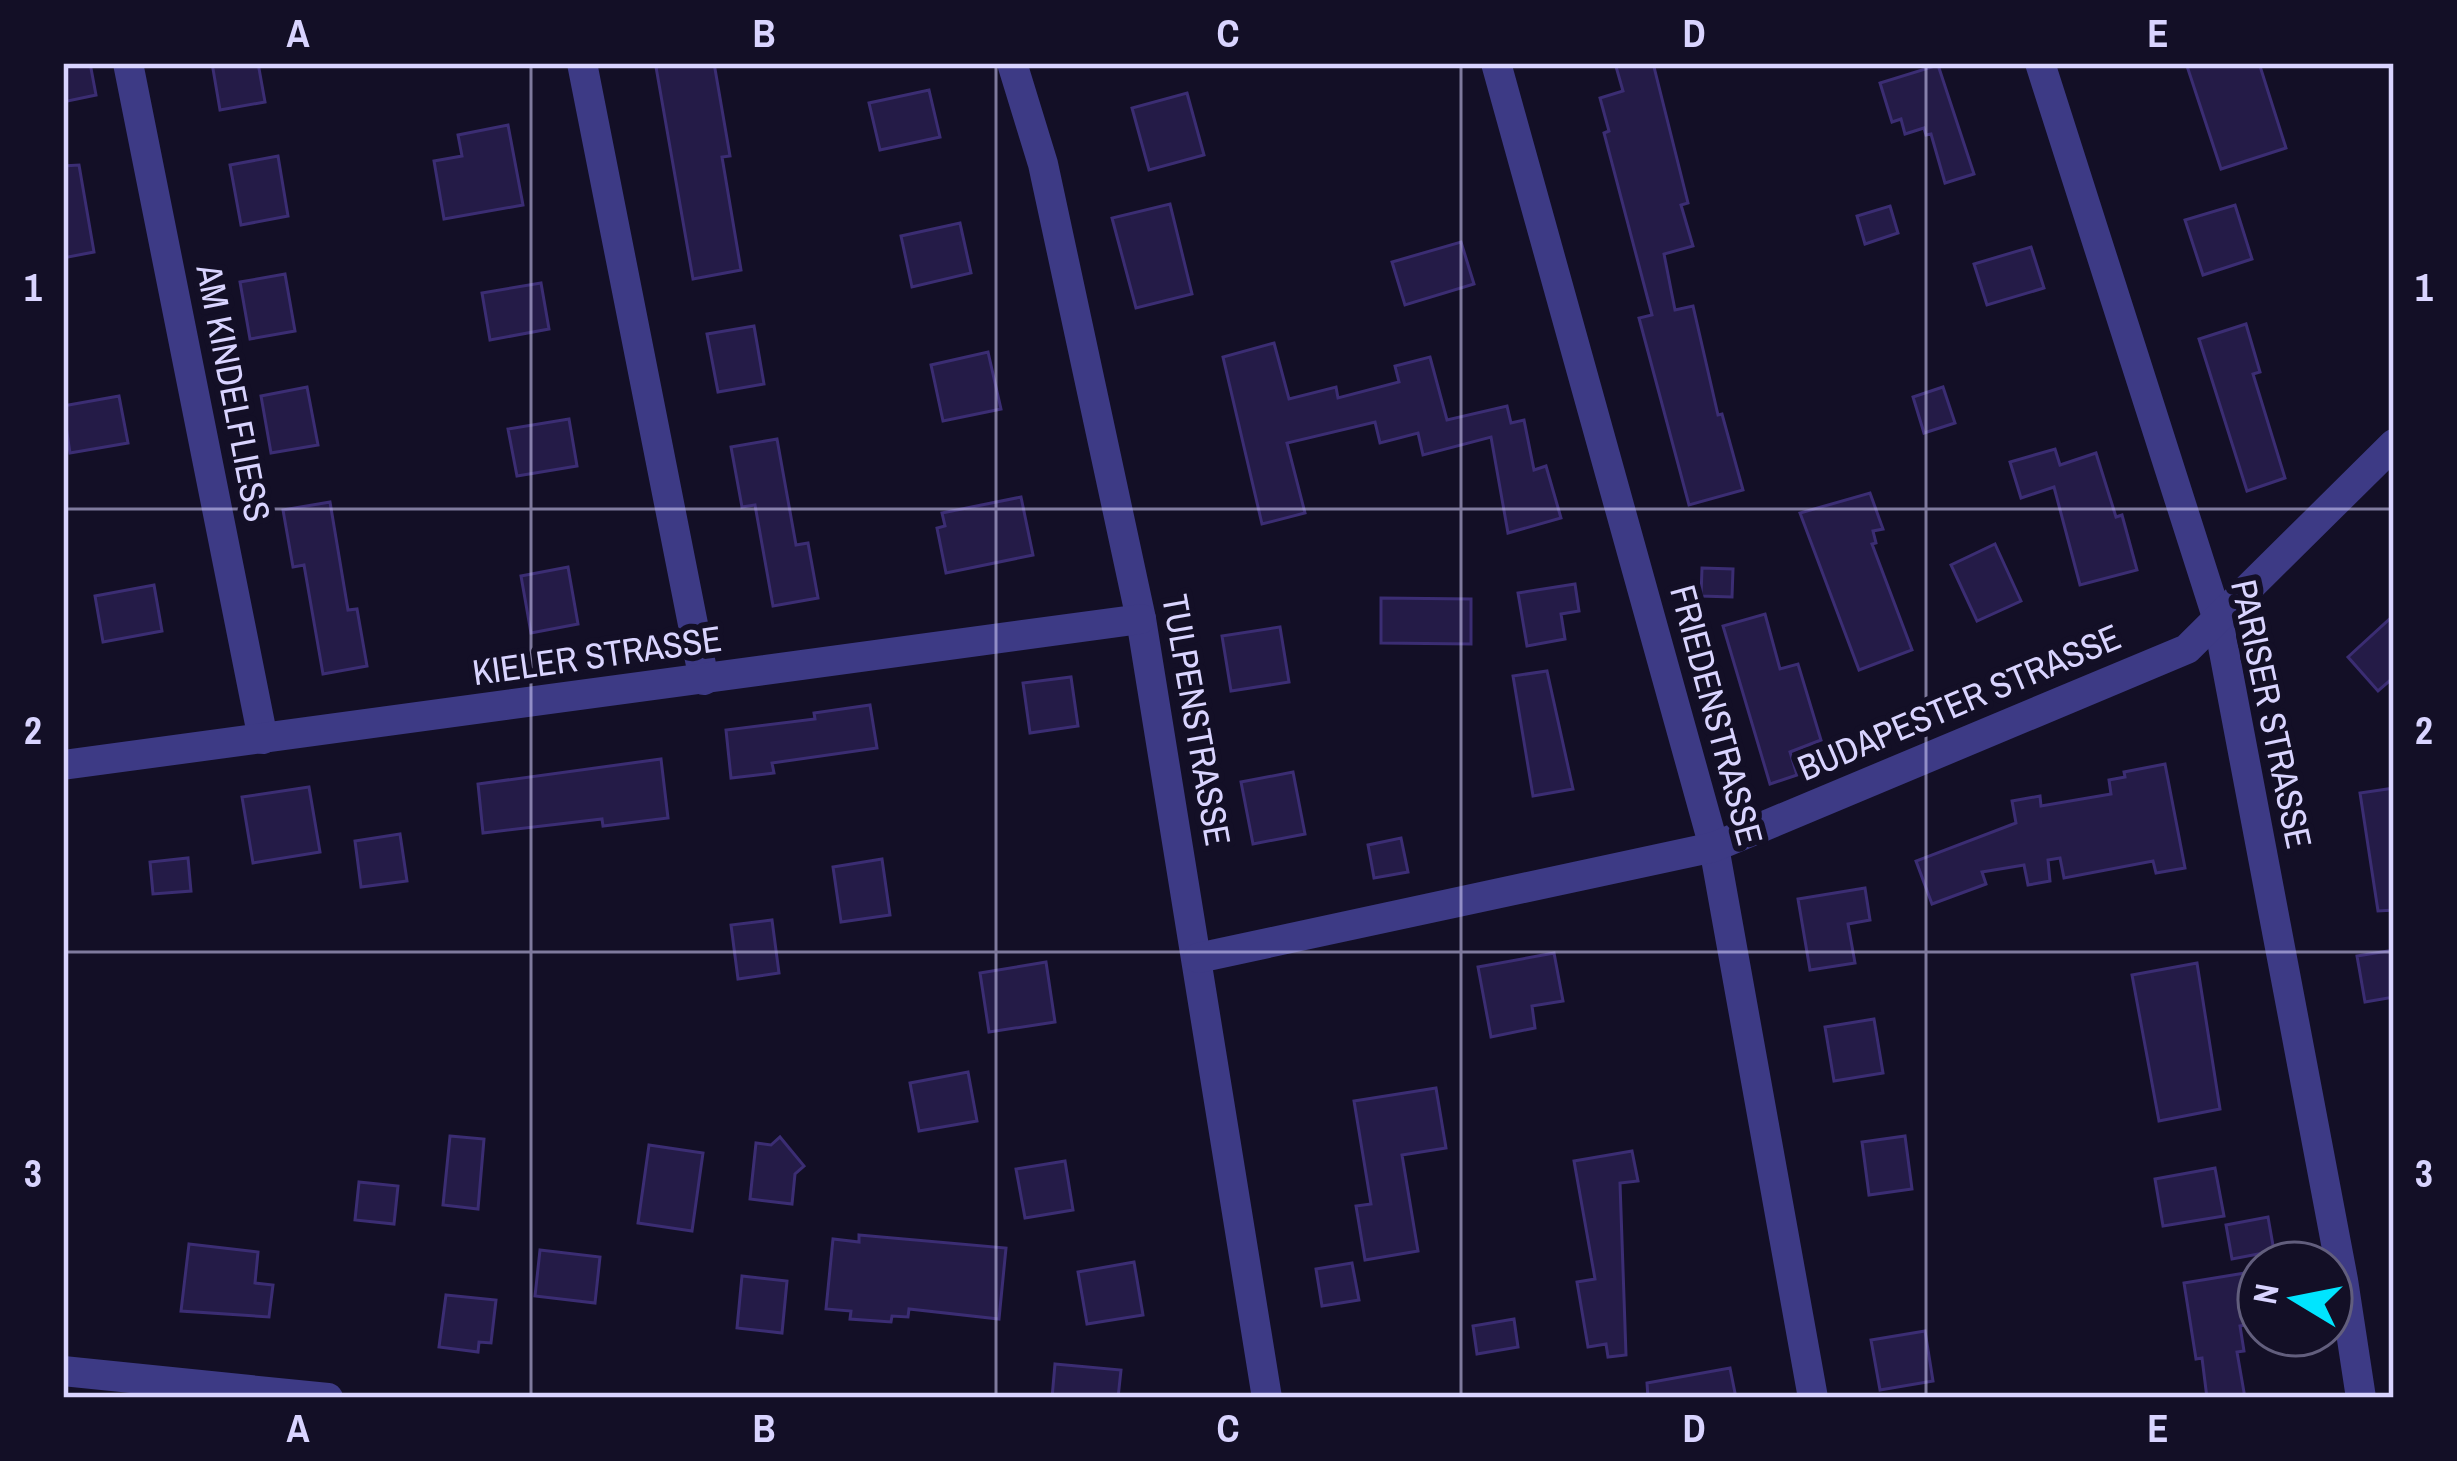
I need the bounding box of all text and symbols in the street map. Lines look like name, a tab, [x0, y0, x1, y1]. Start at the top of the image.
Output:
text: A	[286, 7, 310, 59]
text: B	[752, 7, 776, 59]
text: C	[1216, 7, 1240, 59]
text: D	[1682, 7, 1706, 59]
text: E	[2147, 7, 2169, 59]
street label: AM KINDELFLIESS	[185, 259, 282, 526]
text: 1	[24, 261, 42, 313]
text: 1	[2415, 261, 2433, 313]
street label: PARISER STRASSE	[2220, 575, 2324, 853]
street label: FRIEDENSTRASSE	[1659, 580, 1775, 850]
street label: TULPENSTRASSE	[1151, 591, 1243, 849]
street label: BUDAPESTER STRASSE	[1790, 612, 2128, 792]
street label: KIELER STRASSE	[469, 614, 725, 696]
text: 2	[24, 704, 42, 756]
text: 2	[2415, 704, 2433, 756]
text: 3	[24, 1147, 42, 1199]
text: 3	[2415, 1147, 2433, 1199]
north arrow	[2235, 1239, 2355, 1359]
text: N	[2242, 1280, 2289, 1307]
text: A	[286, 1402, 310, 1454]
text: B	[752, 1402, 776, 1454]
text: C	[1216, 1402, 1240, 1454]
text: D	[1682, 1402, 1706, 1454]
text: E	[2147, 1402, 2169, 1454]

